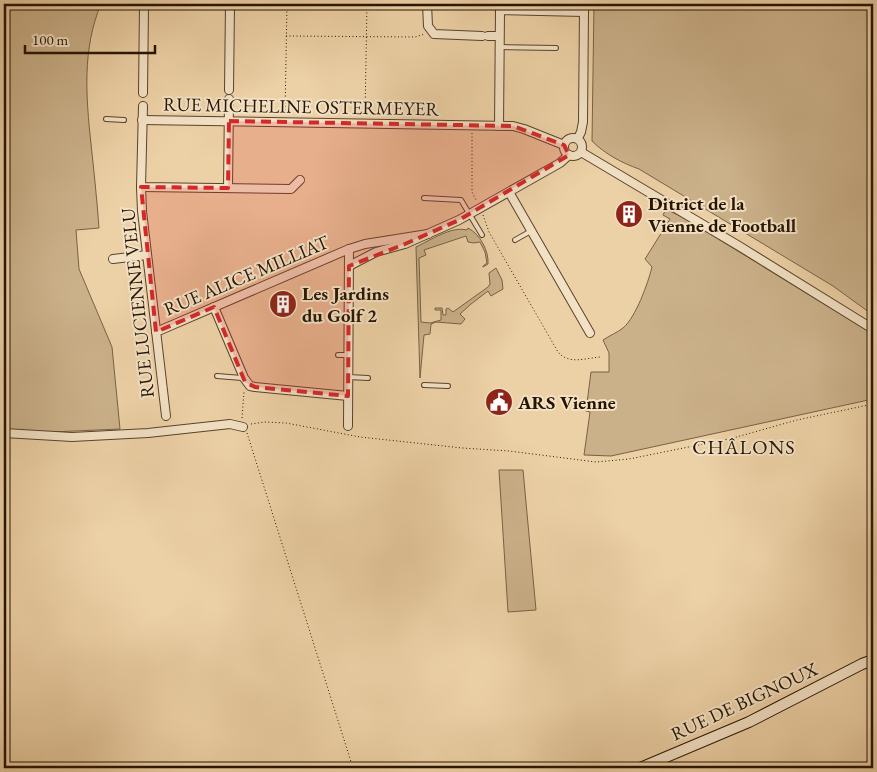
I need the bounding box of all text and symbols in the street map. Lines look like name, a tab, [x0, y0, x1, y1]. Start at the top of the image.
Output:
scale bar	[25, 22, 155, 54]
text: 100 m	[32, 30, 69, 49]
street label: RUE MICHELINE OSTERMEYER	[163, 92, 440, 121]
place label: Ditrict de la Vienne de Football	[648, 191, 797, 238]
building icon: Ditrict de la Vienne de Football	[614, 199, 644, 229]
street label: RUE LUCIENNE VELU	[115, 207, 160, 399]
street label: RUE ALICE MILLIAT	[160, 229, 333, 322]
place label: Les Jardins du Golf 2	[302, 281, 389, 328]
building icon: Les Jardins du Golf 2	[268, 289, 298, 319]
public building icon: ARS Vienne	[484, 387, 514, 417]
place label: ARS Vienne	[517, 390, 616, 415]
district label: CHÂLONS	[692, 434, 796, 460]
street label: RUE DE BIGNOUX	[667, 656, 822, 746]

